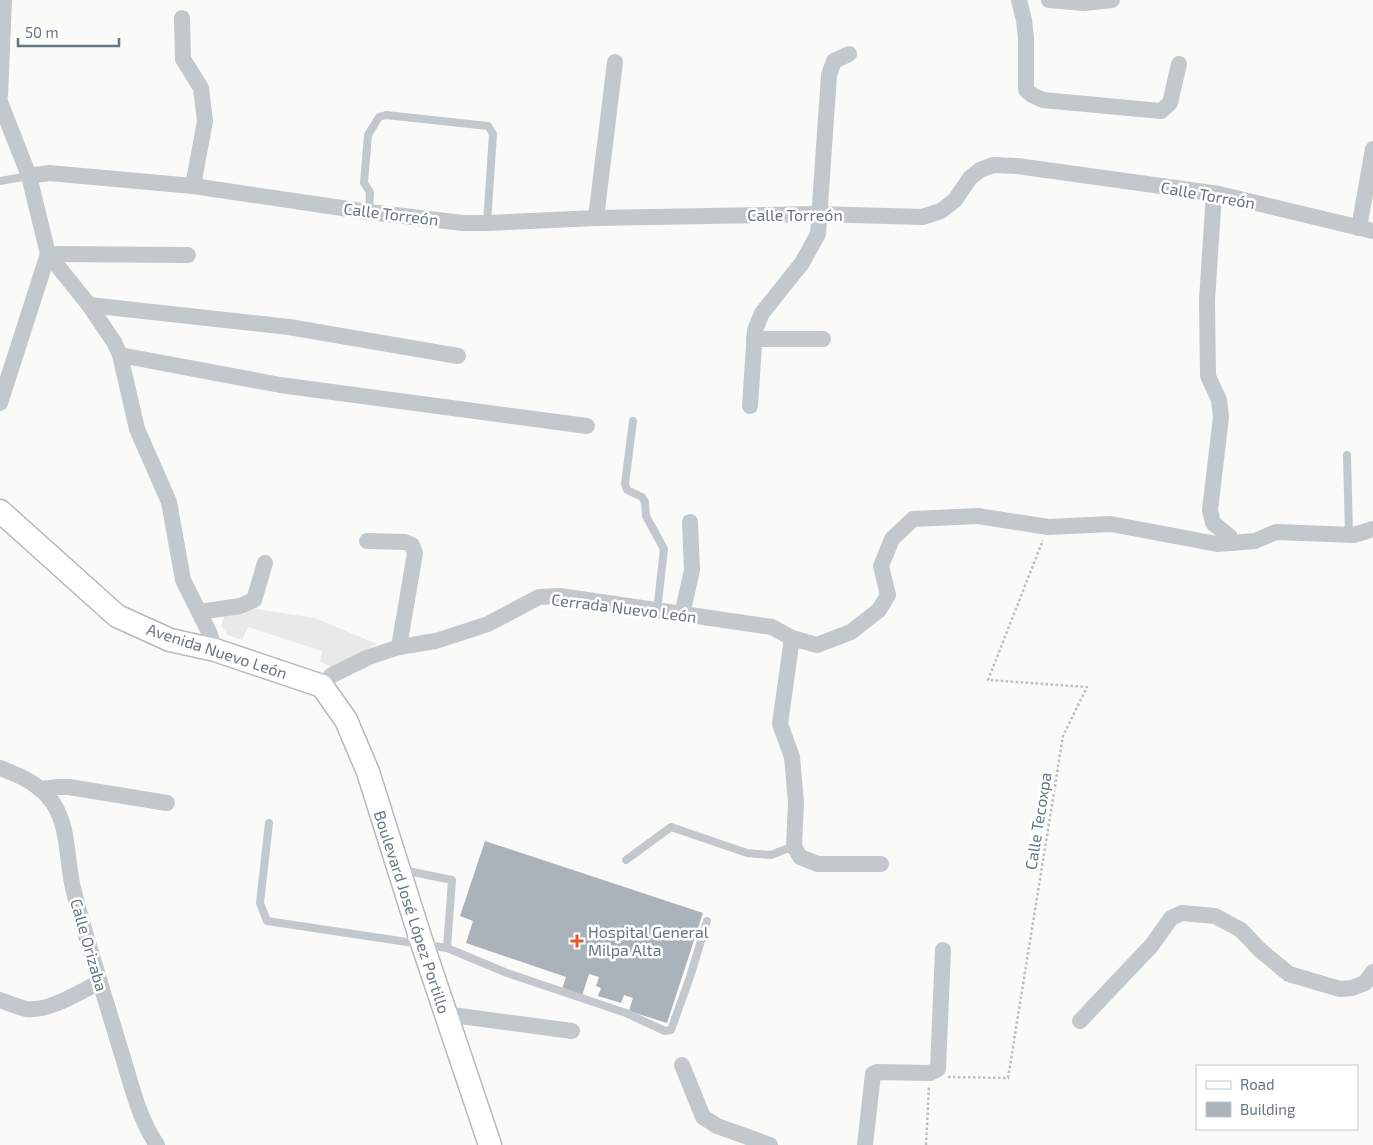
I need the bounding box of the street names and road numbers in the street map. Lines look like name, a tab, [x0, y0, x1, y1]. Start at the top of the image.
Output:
street label: Calle Torreón	[1159, 177, 1257, 212]
street label: Calle Torreón	[343, 198, 440, 229]
street label: Calle Torreón	[747, 205, 843, 224]
street label: Cerrada Nuevo León	[550, 589, 698, 626]
street label: Avenida Nuevo León	[145, 619, 290, 682]
street label: Calle Tecoxpa	[1020, 771, 1055, 871]
street label: Boulevard José López Portillo	[371, 808, 454, 1016]
street label: Calle Orizaba	[67, 896, 112, 993]

